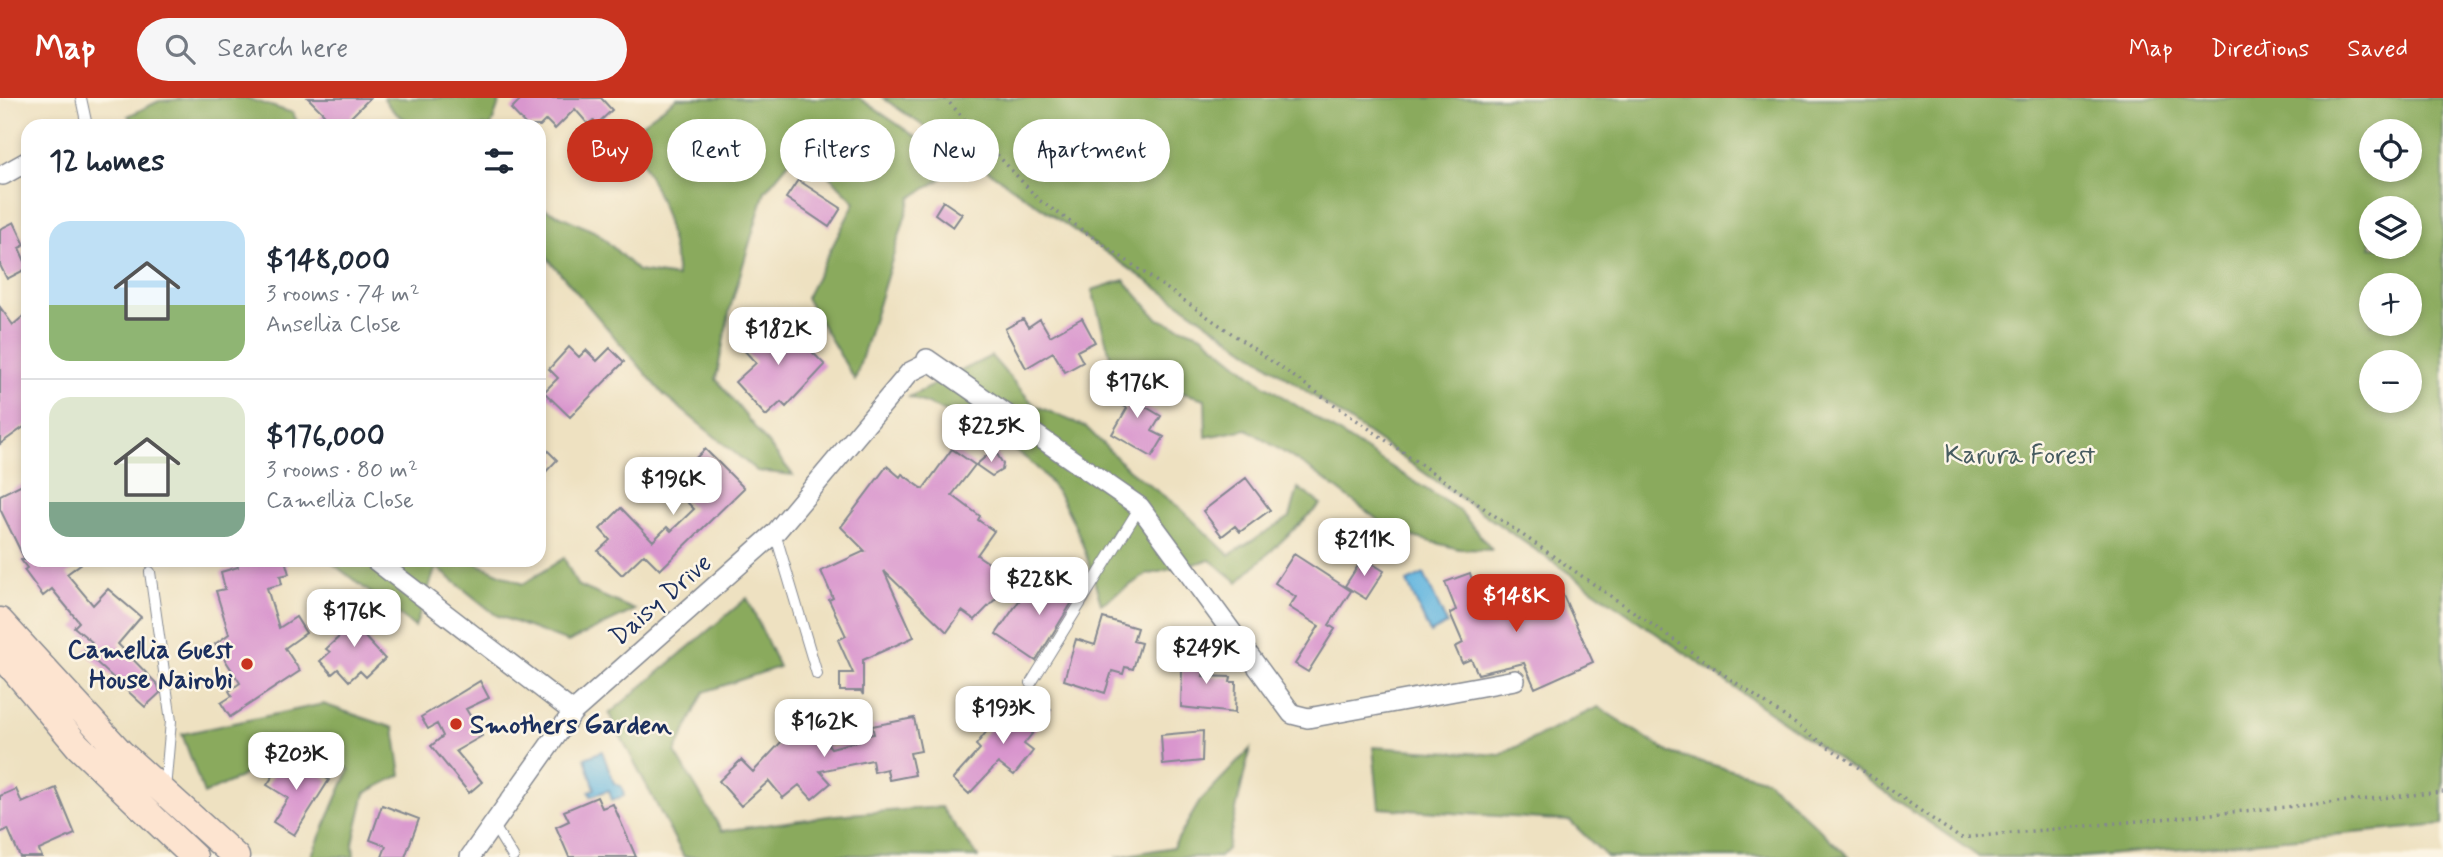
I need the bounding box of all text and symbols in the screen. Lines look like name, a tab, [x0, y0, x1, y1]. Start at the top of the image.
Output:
search box	[137, 18, 627, 81]
text: Map	[35, 27, 95, 71]
icon: search	[161, 30, 199, 68]
text: Search here	[217, 32, 348, 66]
text: Map	[2129, 34, 2173, 65]
text: Directions	[2211, 34, 2309, 65]
text: Saved	[2347, 34, 2408, 65]
chip: Buy	[567, 119, 653, 182]
chip: Rent	[667, 119, 766, 182]
chip: Filters	[780, 119, 895, 182]
chip: New	[909, 119, 999, 182]
chip: Apartment	[1013, 119, 1170, 182]
map controls	[2359, 119, 2422, 413]
button: locate	[2359, 119, 2422, 182]
text: 12 homes	[49, 142, 165, 181]
icon: filters	[480, 142, 518, 180]
button: layers	[2359, 196, 2422, 259]
text: $148,000	[266, 241, 390, 280]
icon: home	[105, 249, 189, 333]
button: +	[2359, 273, 2422, 336]
text: 3 rooms · 74 m²	[266, 280, 420, 310]
pin: $182K	[729, 308, 827, 367]
text: Ansellia Close	[266, 310, 401, 340]
text: $182K	[745, 315, 811, 345]
button: −	[2359, 350, 2422, 413]
pin: $176K	[1088, 360, 1186, 420]
text: $176K	[1106, 368, 1168, 398]
pin: $225K	[942, 404, 1040, 464]
text: $225K	[958, 412, 1024, 442]
text: $176,000	[266, 417, 385, 456]
icon: home	[105, 425, 189, 509]
park label: Karura Forest	[1944, 439, 2096, 473]
text: 3 rooms · 80 m²	[266, 456, 418, 486]
pin: $196K	[624, 458, 722, 517]
text: $196K	[641, 465, 705, 495]
text: Camellia Close	[266, 486, 414, 516]
pin: $211K	[1315, 518, 1413, 578]
text: $211K	[1334, 526, 1394, 556]
street label: Daisy Drive	[603, 547, 720, 654]
pin: $228K	[990, 558, 1088, 617]
text: $228K	[1006, 565, 1072, 595]
pin: $148K	[1467, 574, 1565, 634]
text: $148K	[1483, 582, 1549, 612]
pin: $176K	[305, 589, 403, 649]
text: $176K	[323, 597, 385, 627]
pin: $249K	[1157, 626, 1255, 686]
place label: Camellia Guest House Nairobi	[67, 634, 234, 698]
text: $249K	[1172, 634, 1240, 664]
marker: Camellia Guest House Nairobi	[239, 656, 255, 672]
pin: $193K	[954, 686, 1052, 746]
text: $193K	[971, 694, 1035, 724]
pin: $162K	[775, 700, 873, 759]
text: $162K	[791, 707, 857, 737]
place label: Smothers Garden	[470, 709, 672, 743]
marker: Smothers Garden	[448, 716, 464, 732]
pin: $203K	[247, 732, 345, 792]
text: $203K	[264, 740, 328, 770]

